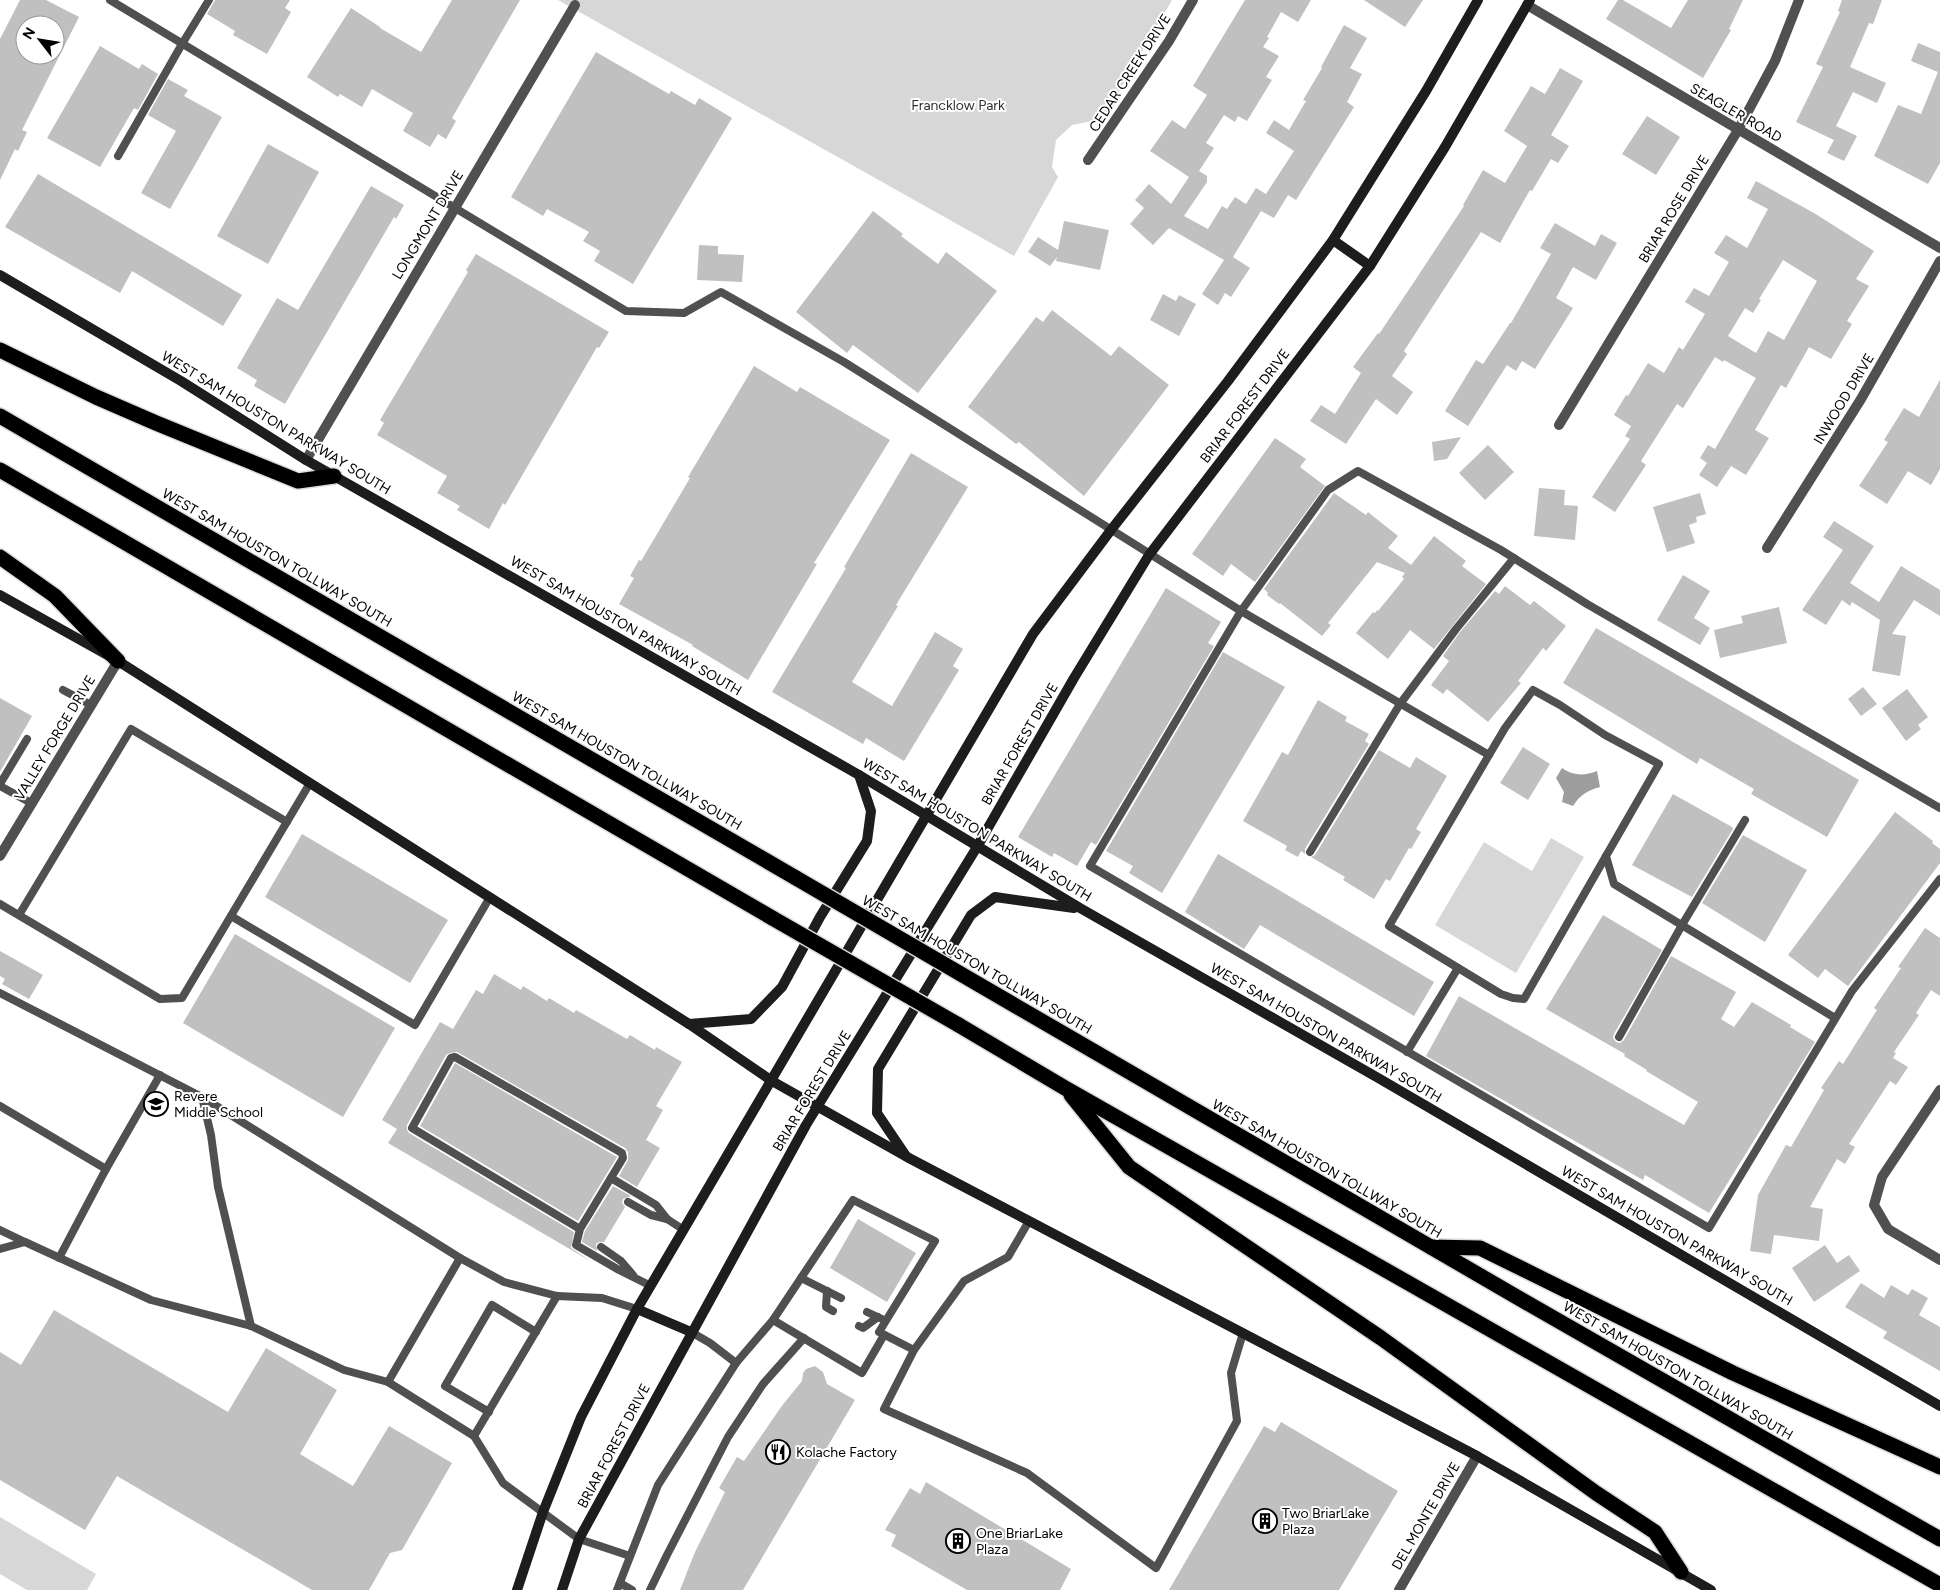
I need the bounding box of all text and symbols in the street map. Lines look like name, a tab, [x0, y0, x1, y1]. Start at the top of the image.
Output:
street label: CEDAR CREEK DRIVE	[1085, 11, 1175, 135]
north arrow	[15, 15, 65, 65]
text: N	[19, 25, 39, 43]
street label: SEAGLER ROAD	[1687, 80, 1785, 146]
park label: Francklow Park	[911, 97, 1005, 114]
street label: BRIAR ROSE DRIVE	[1635, 152, 1713, 266]
street label: LONGMONT DRIVE	[389, 167, 467, 283]
street label: BRIAR FOREST DRIVE	[1197, 346, 1293, 466]
street label: WEST SAM HOUSTON PARKWAY SOUTH	[158, 348, 394, 498]
street label: INWOOD DRIVE	[1810, 350, 1878, 448]
street label: WEST SAM HOUSTON TOLLWAY SOUTH	[159, 485, 395, 631]
street label: WEST SAM HOUSTON PARKWAY SOUTH	[507, 553, 745, 699]
street label: VALLEY FORGE DRIVE	[11, 672, 99, 804]
street label: BRIAR FOREST DRIVE	[978, 680, 1062, 808]
street label: WEST SAM HOUSTON TOLLWAY SOUTH	[509, 688, 745, 834]
street label: WEST SAM HOUSTON PARKWAY SOUTH	[859, 755, 1095, 905]
street label: WEST SAM HOUSTON TOLLWAY SOUTH	[859, 892, 1095, 1038]
street label: WEST SAM HOUSTON PARKWAY SOUTH	[1207, 960, 1445, 1106]
street label: BRIAR FOREST DRIVE	[769, 1027, 855, 1155]
place label: Revere Middle School	[174, 1088, 263, 1121]
school or university icon: Revere Middle School	[143, 1091, 169, 1117]
street label: WEST SAM HOUSTON TOLLWAY SOUTH	[1209, 1096, 1445, 1242]
street label: WEST SAM HOUSTON PARKWAY SOUTH	[1558, 1163, 1796, 1309]
street label: WEST SAM HOUSTON TOLLWAY SOUTH	[1560, 1298, 1796, 1444]
street label: BRIAR FOREST DRIVE	[574, 1381, 654, 1511]
restaurant icon: Kolache Factory	[765, 1439, 791, 1465]
place label: Kolache Factory	[796, 1444, 898, 1461]
street label: DEL MONTE DRIVE	[1388, 1459, 1464, 1573]
place label: Two BriarLake Plaza	[1282, 1505, 1369, 1538]
building icon: Two BriarLake Plaza	[1252, 1508, 1278, 1534]
place label: One BriarLake Plaza	[976, 1525, 1063, 1558]
building icon: One BriarLake Plaza	[945, 1528, 971, 1554]

